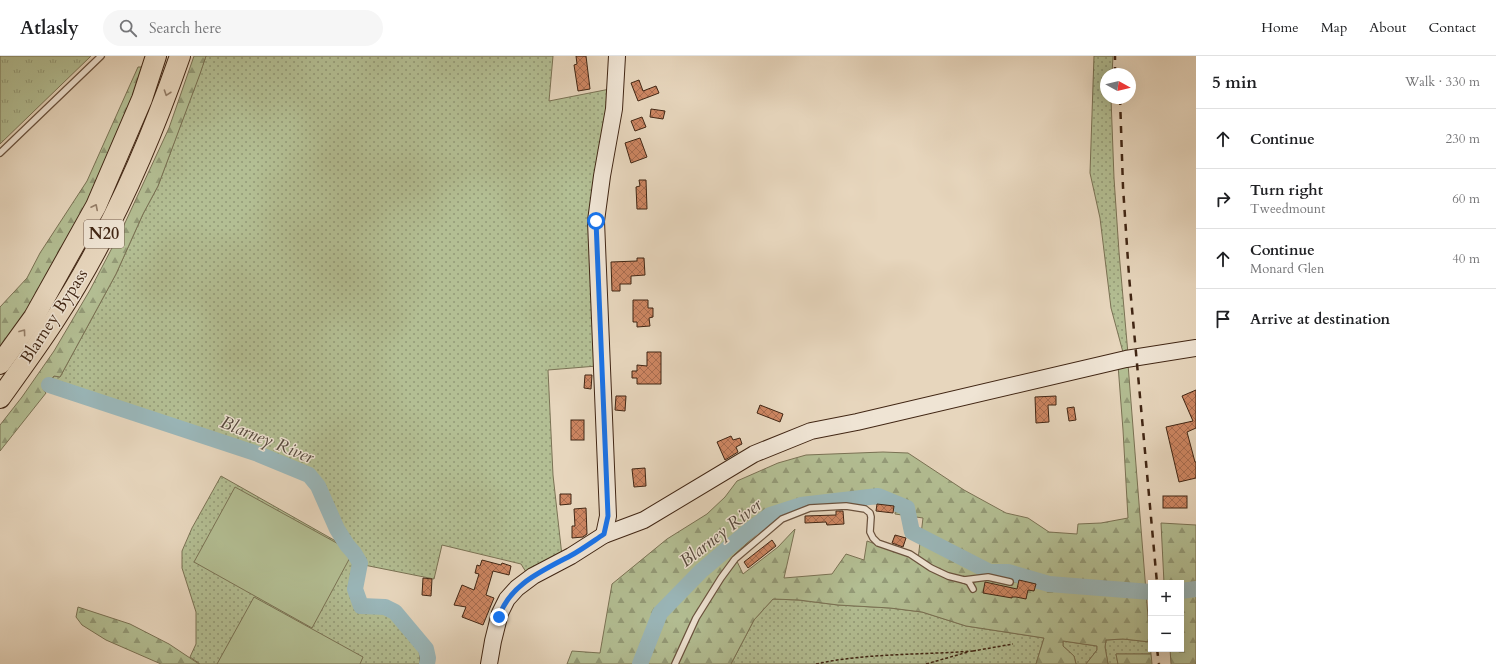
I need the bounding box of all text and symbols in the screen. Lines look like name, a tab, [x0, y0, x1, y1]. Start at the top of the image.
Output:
search box	[103, 10, 383, 46]
text: Atlasly	[20, 15, 79, 41]
icon: search	[117, 17, 139, 39]
text: Search here	[149, 18, 222, 38]
text: Home	[1261, 18, 1299, 37]
text: Map	[1321, 18, 1347, 37]
text: About	[1369, 18, 1406, 37]
text: Contact	[1428, 18, 1476, 37]
north arrow	[1100, 68, 1136, 104]
text: 5 min	[1212, 71, 1257, 94]
text: Walk · 330 m	[1405, 73, 1480, 91]
one-way arrow	[164, 89, 172, 96]
icon: ahead	[1212, 128, 1234, 150]
text: Continue	[1250, 129, 1315, 149]
text: 230 m	[1446, 130, 1480, 148]
text: Turn right	[1250, 180, 1323, 200]
icon: right	[1212, 188, 1234, 210]
text: 60 m	[1452, 190, 1480, 208]
text: Tweedmount	[1250, 200, 1325, 218]
one-way arrow	[90, 204, 97, 212]
route start	[587, 212, 605, 230]
road number: N20	[84, 220, 124, 248]
text: Continue	[1250, 240, 1315, 260]
icon: ahead	[1212, 248, 1234, 270]
text: 40 m	[1452, 250, 1480, 268]
text: Monard Glen	[1250, 260, 1324, 278]
street label: Blarney Bypass	[15, 264, 93, 368]
icon: arrive	[1212, 308, 1234, 330]
text: Arrive at destination	[1250, 309, 1390, 329]
one-way arrow	[18, 330, 25, 337]
water label: Blarney River	[217, 410, 318, 470]
water label: Blarney River	[674, 492, 768, 573]
map controls	[1148, 580, 1184, 652]
button: +	[1148, 580, 1184, 616]
route end	[490, 608, 508, 626]
button: −	[1148, 616, 1184, 652]

